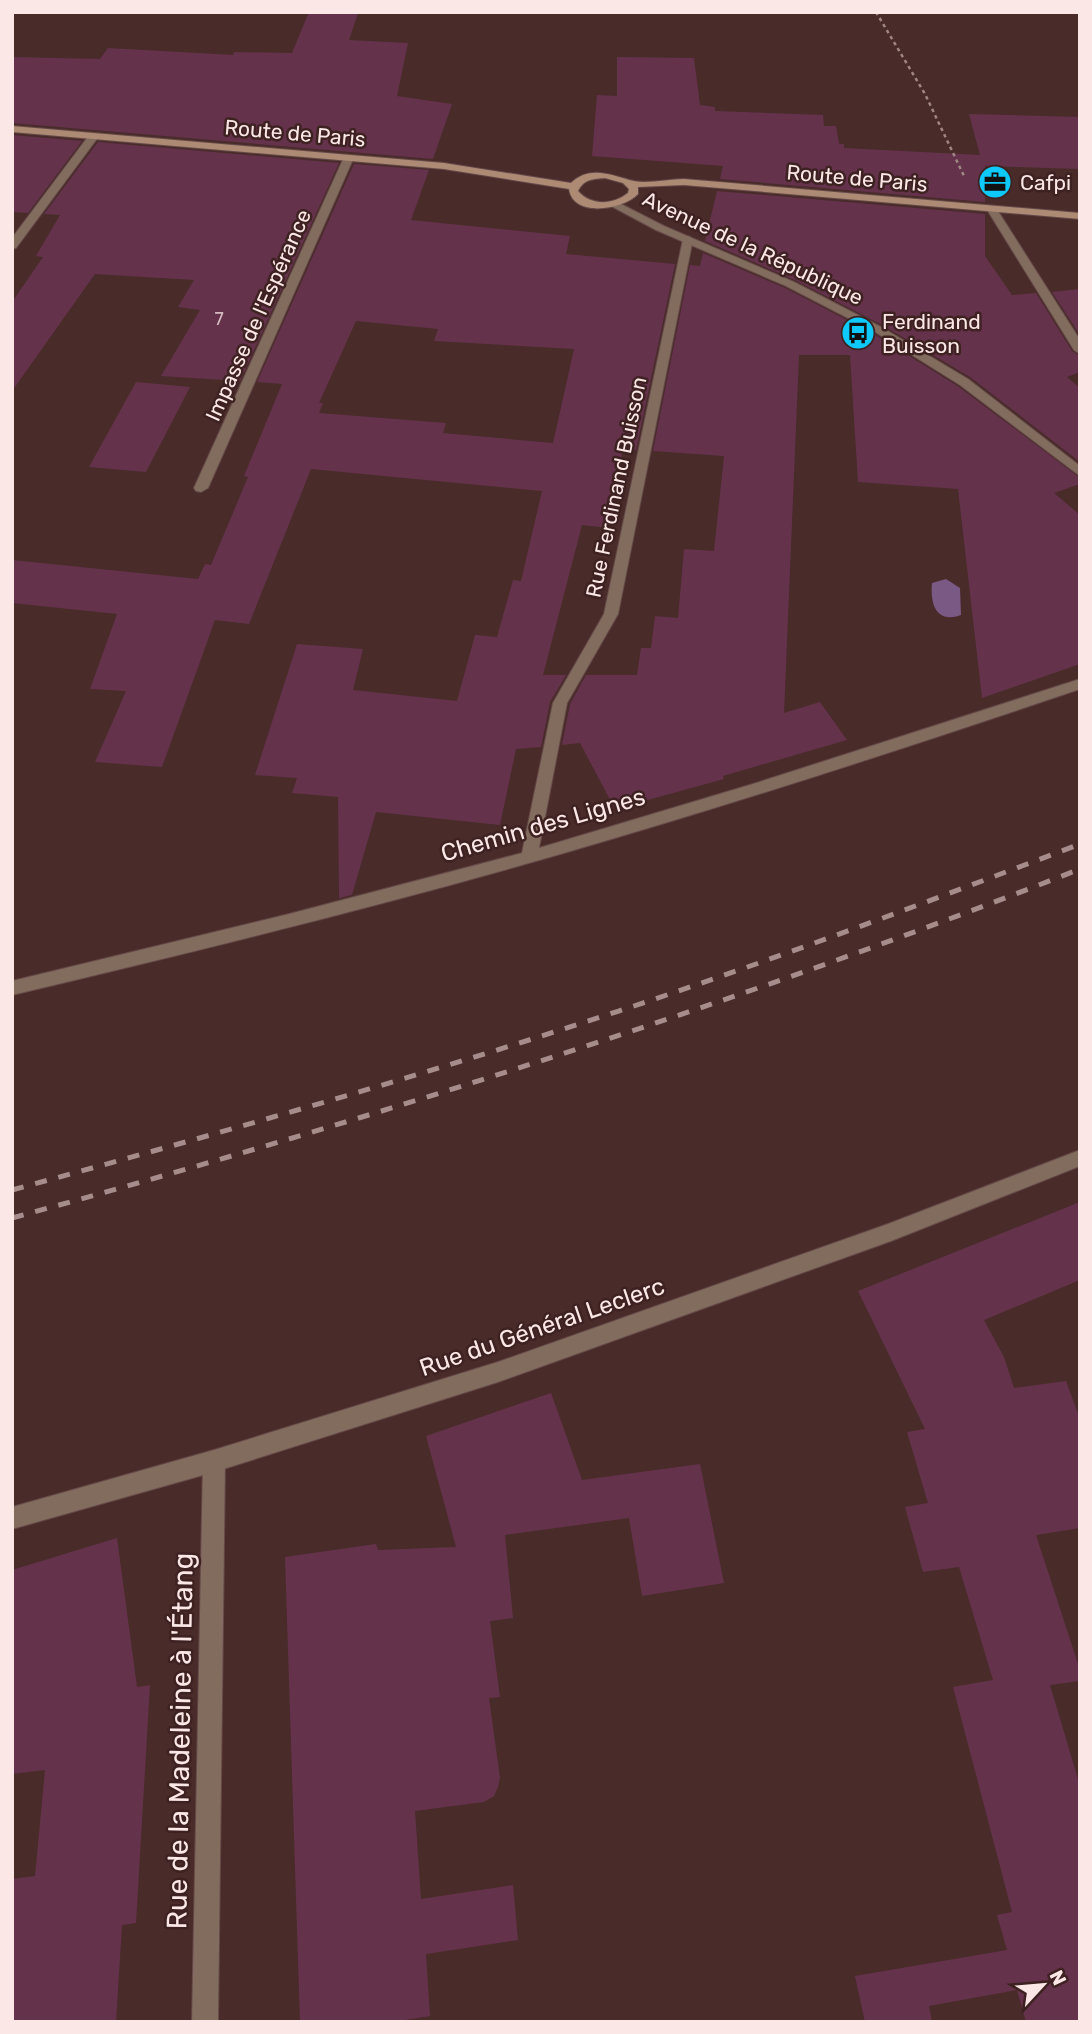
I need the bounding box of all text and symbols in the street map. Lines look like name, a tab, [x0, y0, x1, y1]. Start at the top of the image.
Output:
street label: Route de Paris	[223, 114, 367, 152]
street label: Route de Paris	[785, 159, 929, 197]
office icon: Cafpi	[976, 163, 1014, 201]
place label: Cafpi	[1020, 170, 1071, 195]
street label: Avenue de la République	[639, 186, 867, 310]
street label: Impasse de l'Espérance	[200, 205, 316, 425]
house number: 7	[214, 308, 224, 330]
place label: Ferdinand Buisson	[882, 309, 981, 358]
bus stop icon: Ferdinand Buisson	[839, 314, 877, 352]
street label: Rue Ferdinand Buisson	[580, 374, 652, 600]
street label: Chemin des Lignes	[438, 782, 648, 868]
street label: Rue du Général Leclerc	[416, 1272, 668, 1382]
street label: Rue de la Madeleine à l'Étang	[160, 1552, 200, 1930]
north arrow	[1008, 1950, 1078, 2020]
text: N	[1044, 1967, 1071, 1989]

